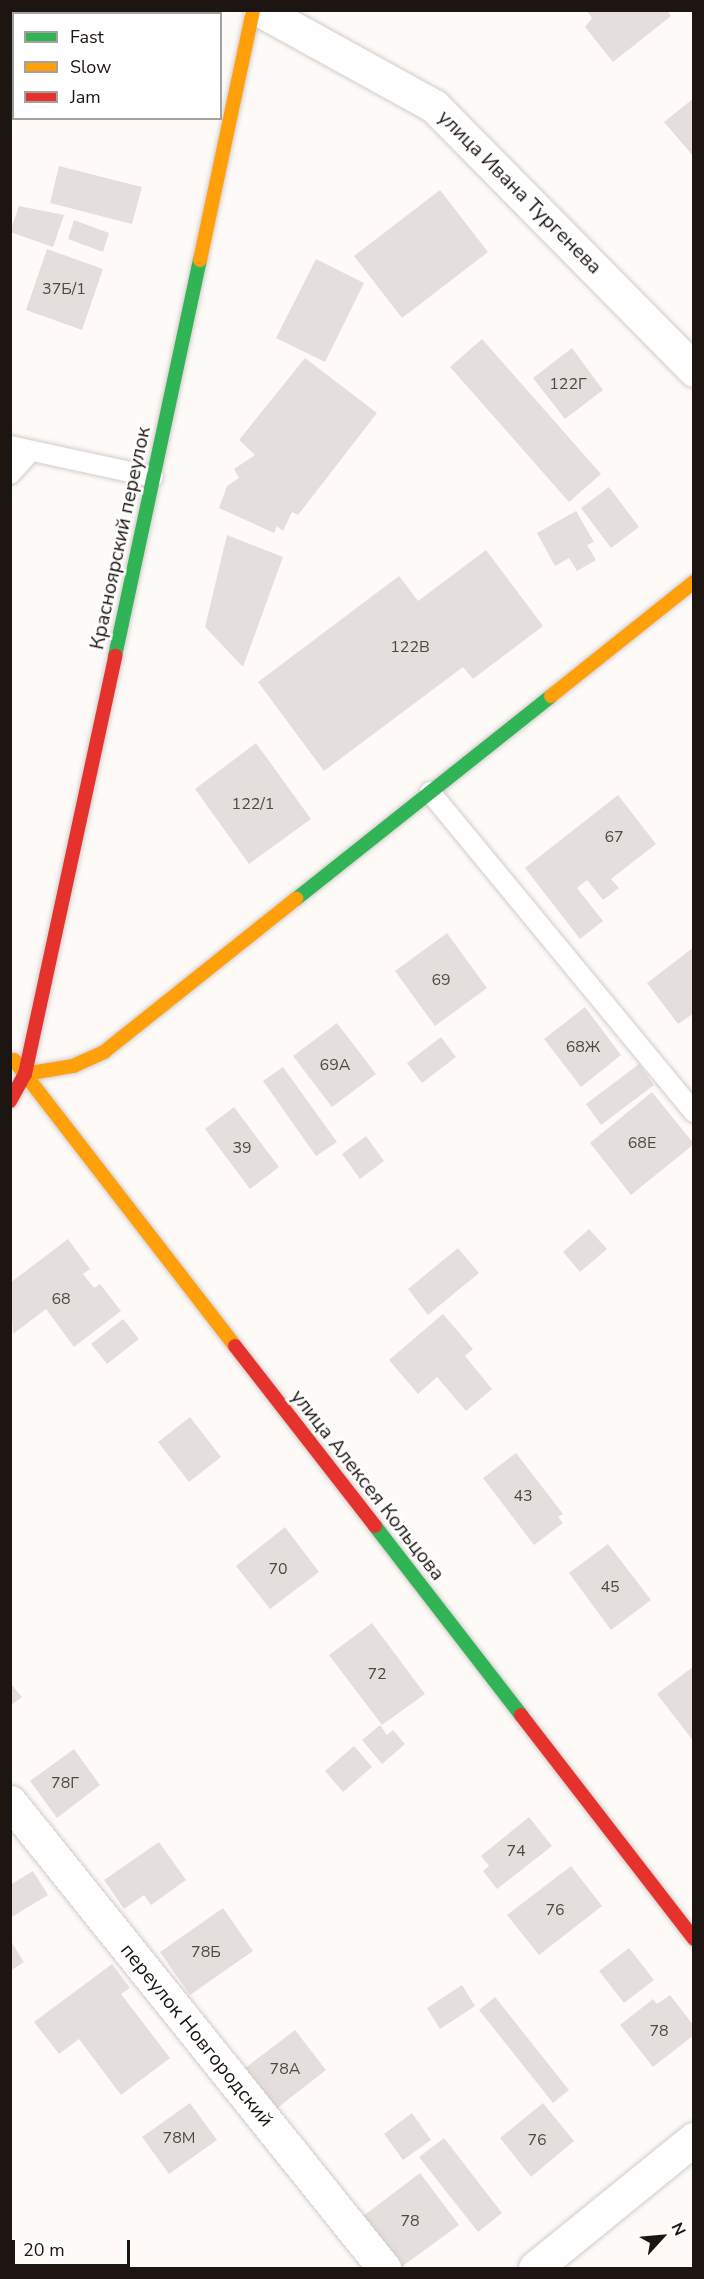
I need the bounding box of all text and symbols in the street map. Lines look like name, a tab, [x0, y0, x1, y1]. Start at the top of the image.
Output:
legend	[12, 12, 222, 120]
text: Fast	[70, 25, 104, 49]
text: Slow	[70, 55, 111, 79]
text: Jam	[70, 85, 101, 109]
street label: улица Ивана Тургенева	[433, 105, 607, 279]
house number: 37Б/1	[42, 279, 86, 299]
house number: 122Г	[549, 374, 587, 394]
street label: Красноярский переулок	[85, 424, 155, 652]
house number: 122В	[390, 637, 430, 657]
house number: 122/1	[232, 794, 274, 814]
house number: 67	[604, 827, 624, 847]
house number: 69	[431, 970, 451, 990]
house number: 68Ж	[566, 1037, 600, 1057]
house number: 69А	[320, 1055, 350, 1075]
house number: 68Е	[628, 1133, 656, 1153]
house number: 39	[232, 1138, 252, 1158]
house number: 68	[51, 1289, 71, 1309]
street label: улица Алексея Кольцова	[286, 1385, 450, 1585]
house number: 43	[513, 1486, 533, 1506]
house number: 70	[268, 1559, 288, 1579]
house number: 45	[600, 1577, 620, 1597]
house number: 72	[367, 1664, 387, 1684]
house number: 78Г	[51, 1773, 79, 1793]
house number: 74	[506, 1841, 526, 1861]
house number: 76	[545, 1900, 565, 1920]
street label: переулок Новгородский	[116, 1938, 278, 2132]
house number: 78Б	[191, 1942, 221, 1962]
house number: 78	[649, 2021, 669, 2041]
house number: 78А	[270, 2059, 300, 2079]
house number: 78М	[163, 2128, 195, 2148]
house number: 76	[527, 2130, 547, 2150]
north arrow	[632, 2207, 692, 2267]
house number: 78	[400, 2211, 420, 2231]
text: N	[666, 2219, 691, 2239]
scale bar	[15, 2228, 134, 2266]
text: 20 m	[23, 2238, 65, 2262]

